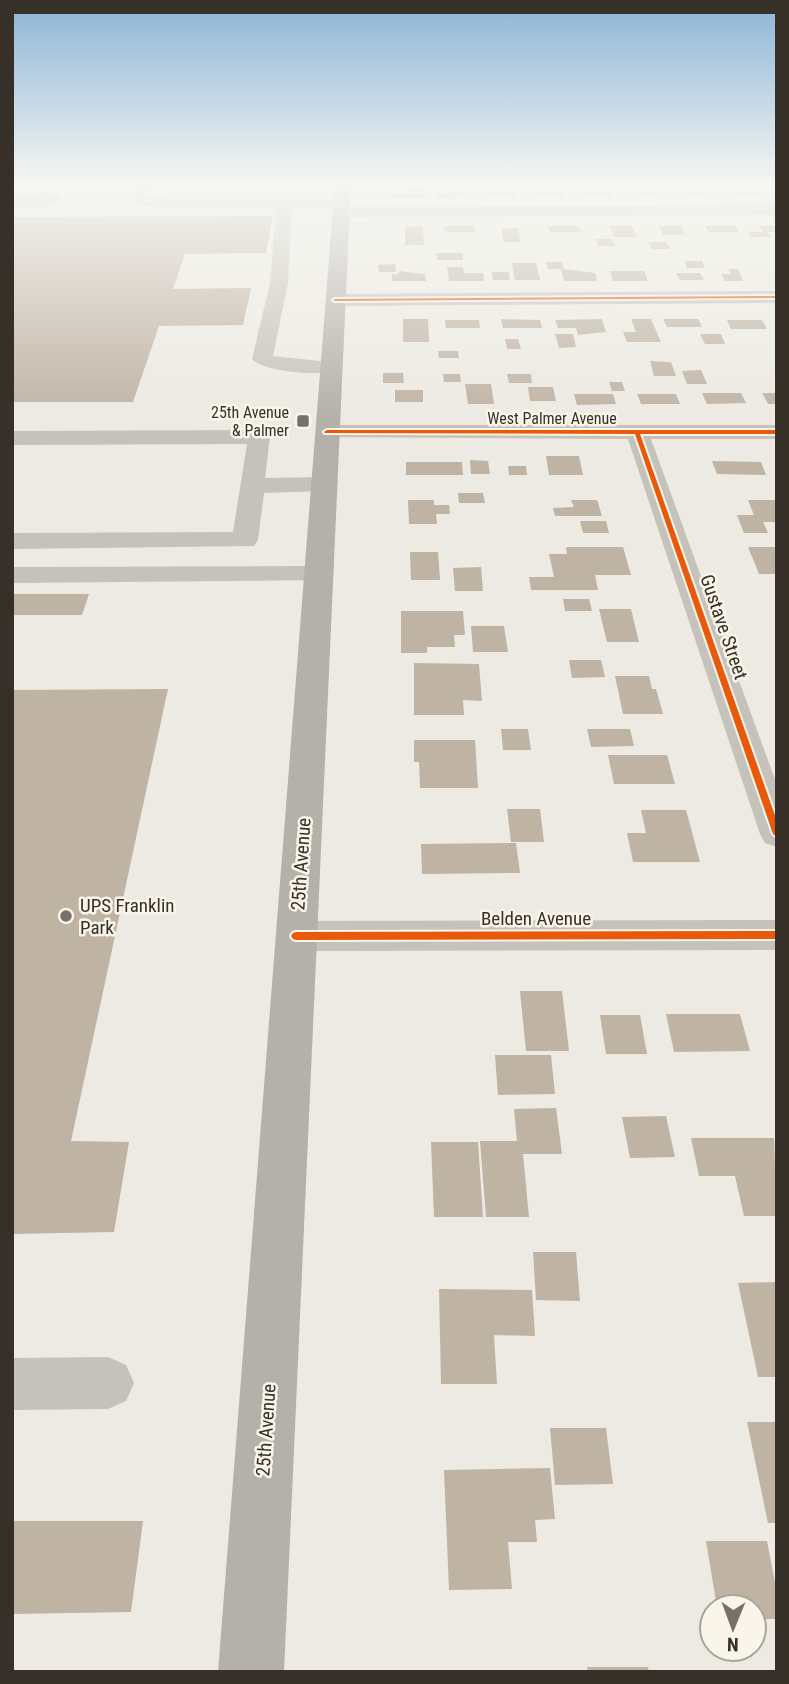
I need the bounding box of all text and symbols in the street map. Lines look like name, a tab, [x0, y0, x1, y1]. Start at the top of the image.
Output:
place label: 25th Avenue & Palmer	[211, 403, 289, 440]
street label: West Palmer Avenue	[487, 409, 617, 428]
marker: 25th Avenue & Palmer	[295, 413, 311, 429]
street label: Gustave Street	[695, 572, 753, 682]
street label: 25th Avenue	[286, 817, 316, 911]
place label: UPS Franklin Park	[80, 894, 175, 939]
street label: Belden Avenue	[481, 907, 591, 930]
marker: UPS Franklin Park	[58, 908, 74, 924]
street label: 25th Avenue	[251, 1383, 281, 1477]
north arrow	[698, 1593, 768, 1663]
text: N	[727, 1633, 739, 1656]

